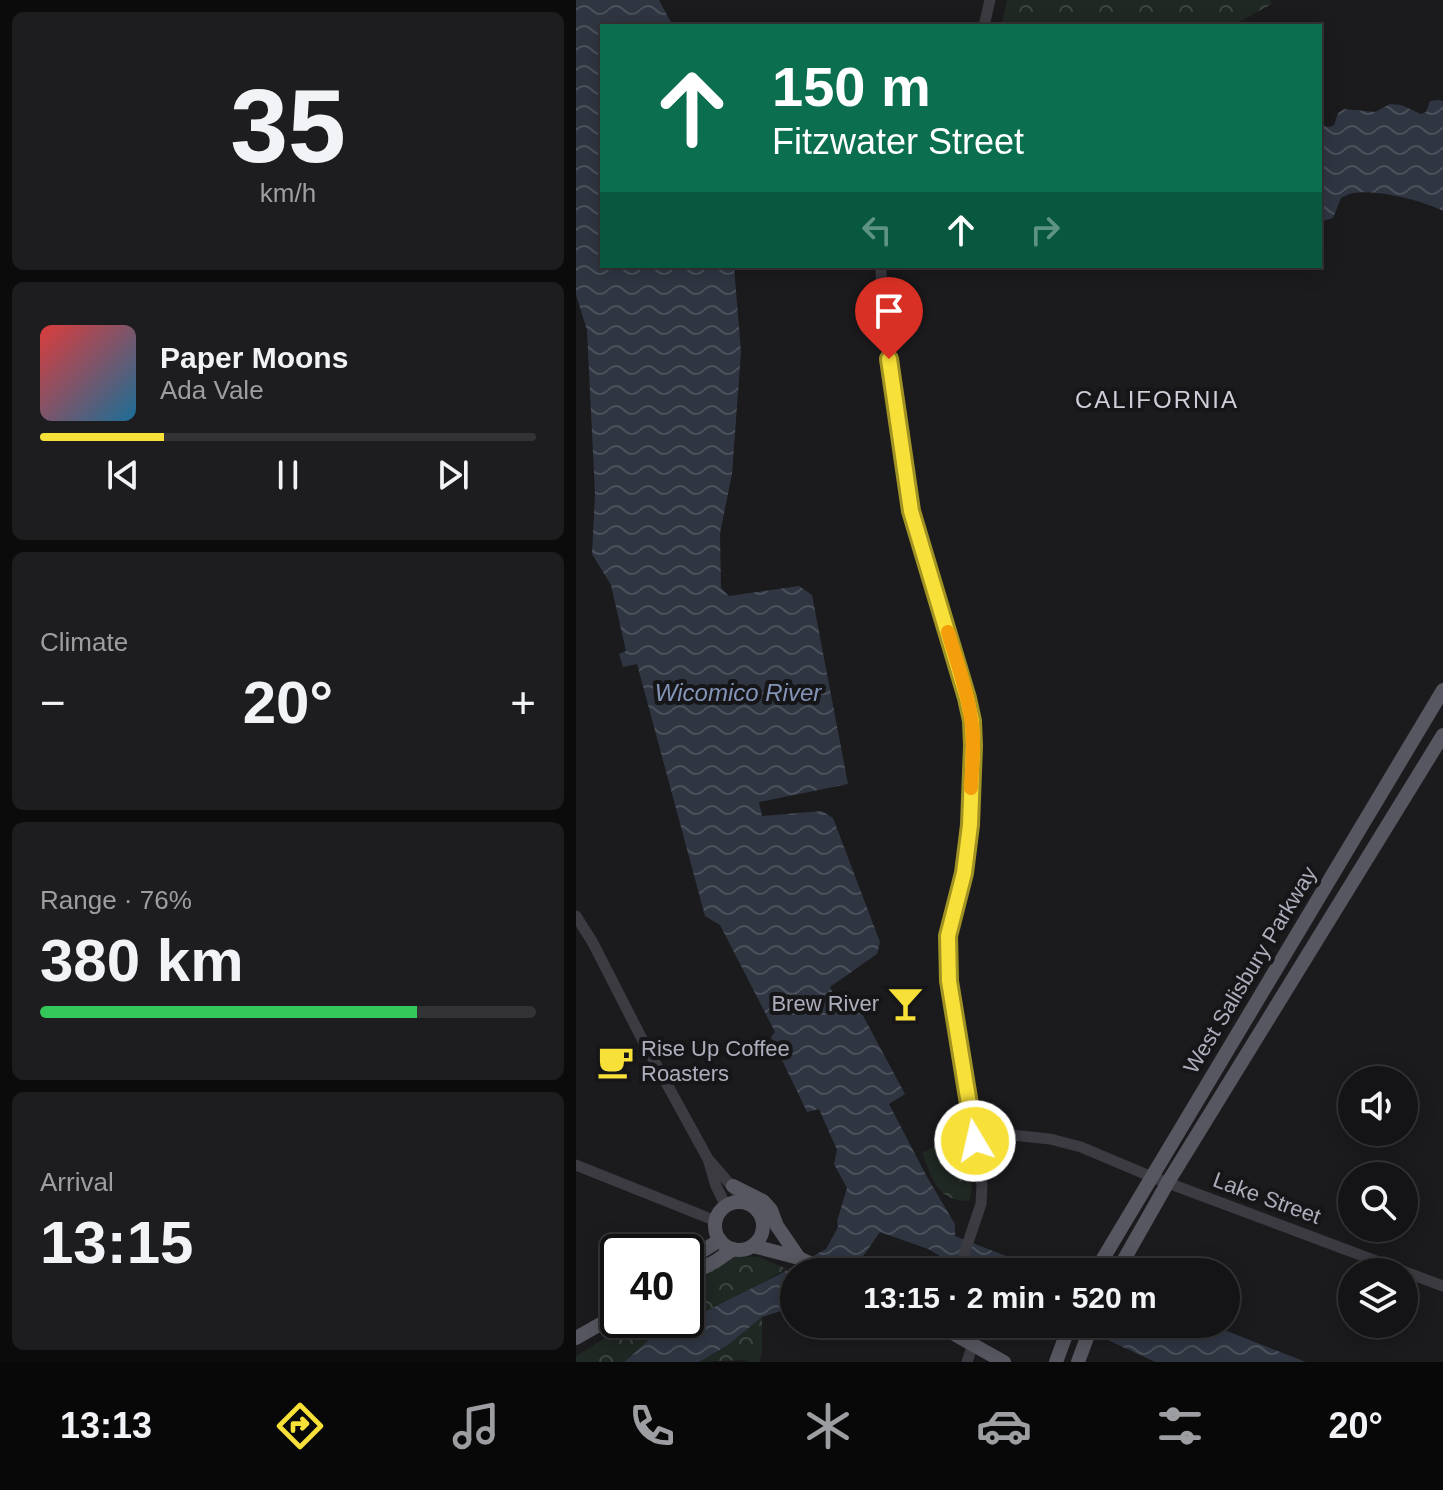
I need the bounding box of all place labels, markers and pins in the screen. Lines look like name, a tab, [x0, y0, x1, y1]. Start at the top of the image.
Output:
pin	[855, 277, 923, 359]
bar icon: Brew River	[886, 984, 924, 1022]
place label: Brew River	[771, 991, 879, 1016]
place label: Rise Up Coffee Roasters	[641, 1036, 790, 1086]
cafe icon: Rise Up Coffee Roasters	[596, 1042, 634, 1080]

